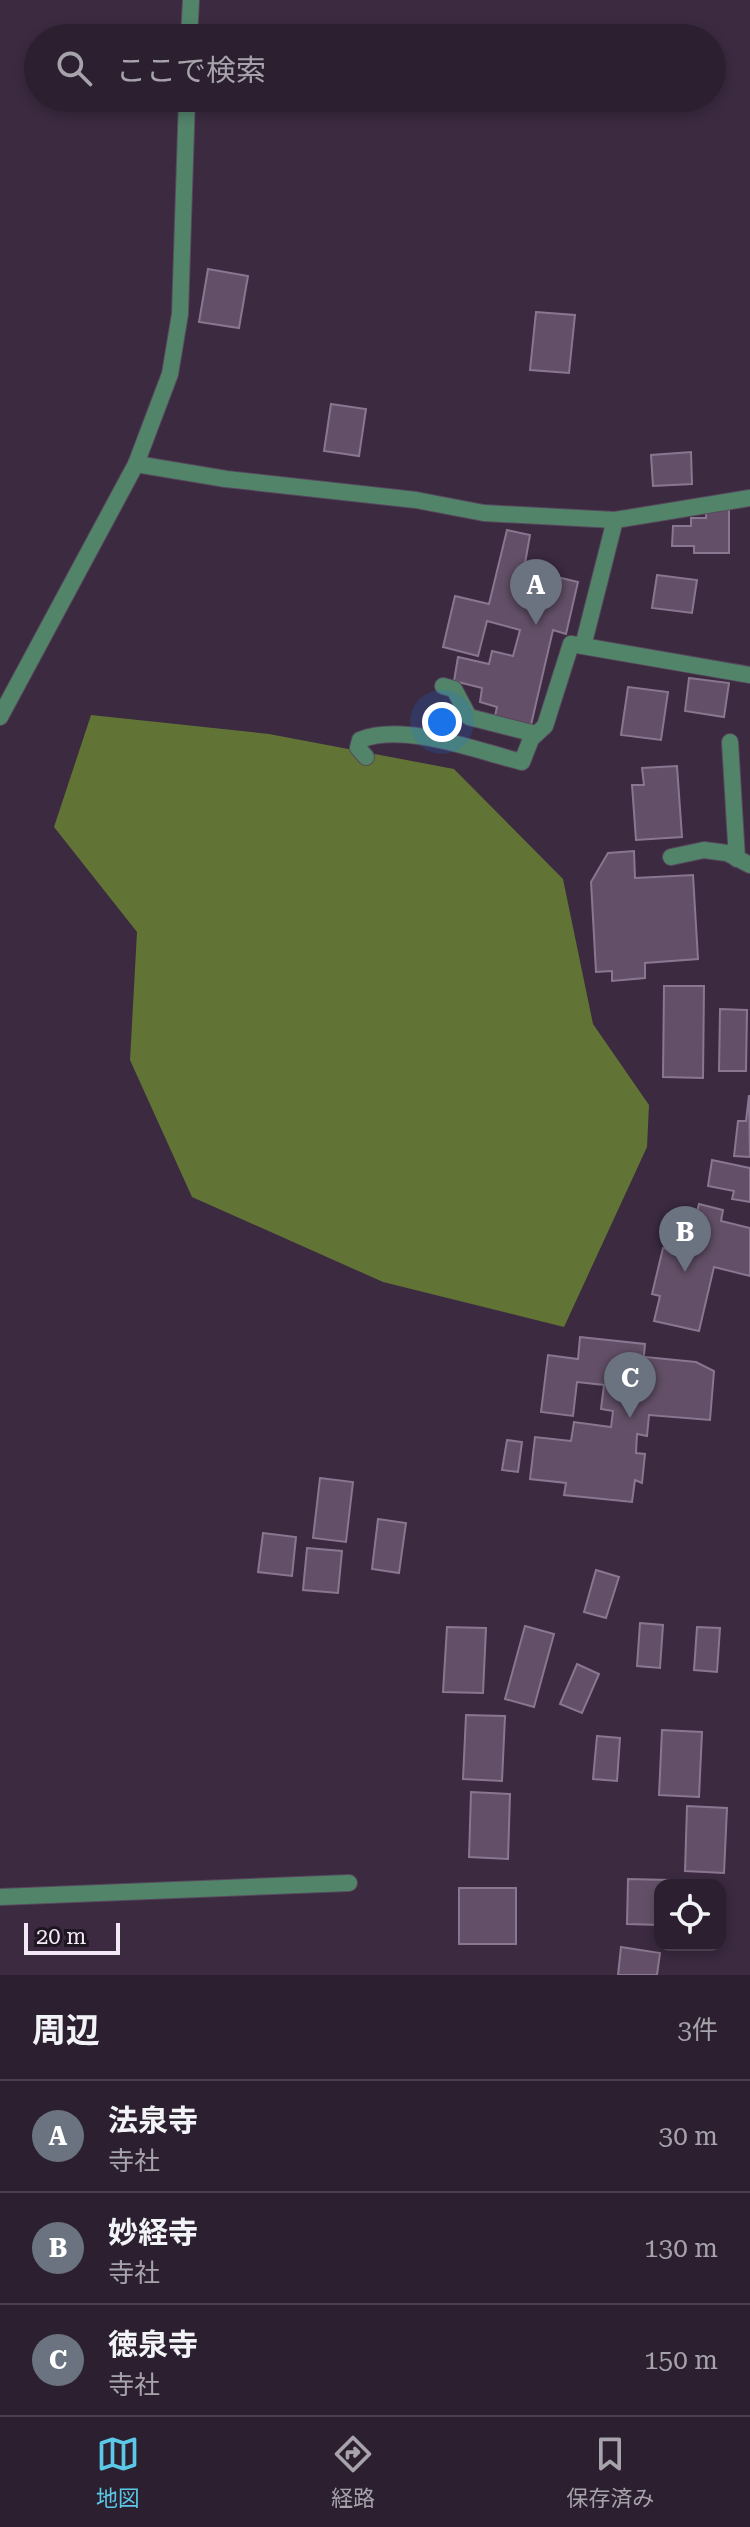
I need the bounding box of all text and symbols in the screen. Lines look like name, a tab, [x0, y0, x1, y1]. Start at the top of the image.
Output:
search box	[24, 24, 726, 112]
icon: search	[52, 46, 96, 90]
text: ここで検索	[116, 53, 266, 88]
pin: A	[510, 559, 562, 625]
your location	[422, 702, 462, 742]
pin: B	[659, 1206, 711, 1272]
pin: C	[604, 1352, 656, 1418]
map controls	[654, 1879, 726, 1951]
button: locate	[654, 1879, 726, 1951]
scale bar	[24, 1919, 120, 1955]
text: 20 m	[36, 1924, 86, 1949]
text: 周辺	[32, 2010, 100, 2050]
text: 3件	[677, 2015, 718, 2045]
text: 法泉寺	[108, 2103, 198, 2138]
text: A	[49, 2121, 67, 2151]
text: 30 m	[659, 2121, 718, 2151]
text: 寺社	[108, 2146, 160, 2176]
text: 妙経寺	[108, 2215, 198, 2250]
text: B	[49, 2233, 67, 2263]
text: 130 m	[644, 2233, 718, 2263]
text: 寺社	[108, 2258, 160, 2288]
text: 徳泉寺	[108, 2327, 198, 2362]
text: C	[49, 2345, 67, 2375]
text: 150 m	[644, 2345, 718, 2375]
text: 寺社	[108, 2370, 160, 2400]
tab: 地図	[96, 2432, 140, 2512]
tab: 経路	[331, 2432, 375, 2512]
tab: 保存済み	[566, 2432, 654, 2512]

